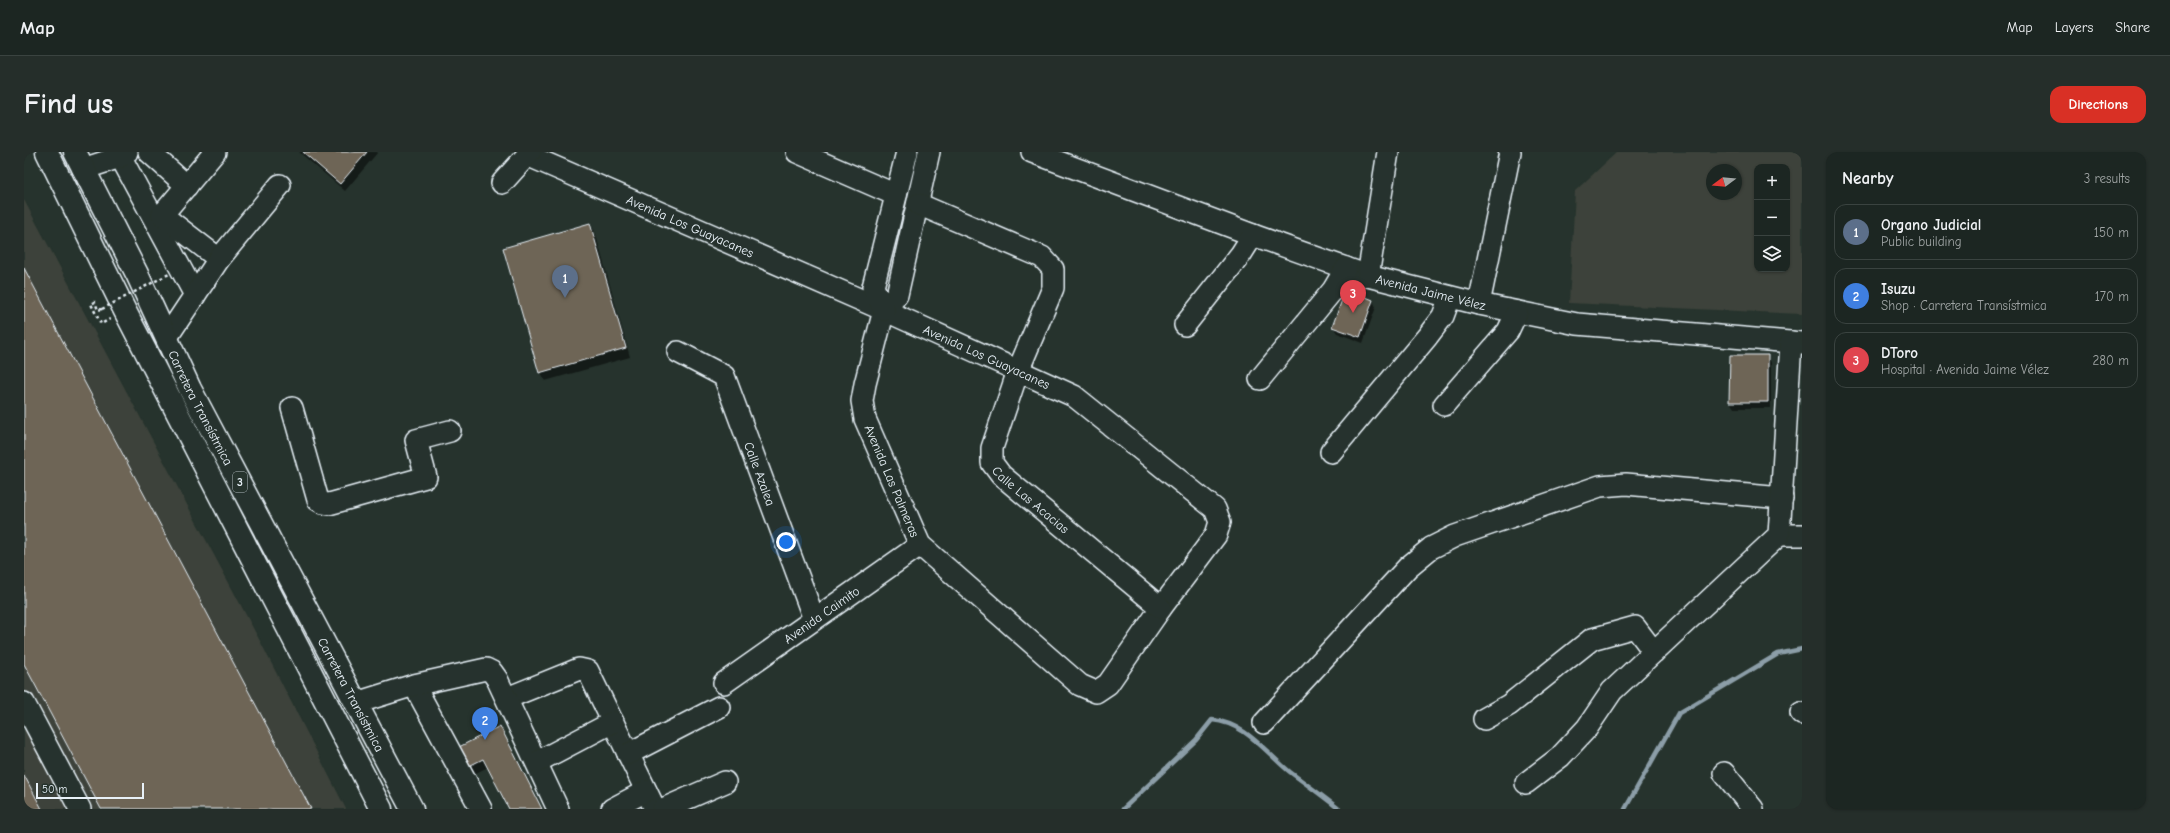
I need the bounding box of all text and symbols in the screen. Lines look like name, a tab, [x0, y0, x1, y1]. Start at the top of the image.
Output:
text: Map	[20, 17, 55, 39]
text: Map	[2006, 19, 2033, 36]
text: Layers	[2055, 19, 2093, 36]
text: Share	[2115, 19, 2150, 36]
button: Directions	[2050, 86, 2146, 123]
text: Find us	[24, 88, 113, 120]
north arrow	[1706, 164, 1742, 200]
map controls	[1754, 164, 1790, 272]
button: +	[1754, 164, 1790, 200]
text: Nearby	[1842, 169, 1893, 188]
text: 3 results	[2084, 171, 2130, 186]
street label: Avenida Los Guayacanes	[624, 192, 756, 260]
button: −	[1754, 200, 1790, 236]
text: Organo Judicial	[1881, 216, 1981, 234]
text: 1	[1853, 225, 1859, 240]
text: 150 m	[2094, 225, 2129, 240]
text: Public building	[1881, 234, 1962, 249]
button: layers	[1754, 236, 1790, 272]
pin: 1	[552, 265, 578, 298]
street label: Avenida Jaime Vélez	[1374, 271, 1487, 313]
pin: 3	[1340, 280, 1366, 313]
text: Isuzu	[1881, 280, 1915, 298]
text: 2	[1853, 289, 1859, 304]
text: 170 m	[2095, 289, 2129, 304]
text: Shop · Carretera Transístmica	[1881, 298, 2047, 313]
street label: Avenida Los Guayacanes	[921, 321, 1052, 392]
text: DToro	[1881, 344, 1918, 362]
street label: Carretera Transístmica	[166, 348, 236, 468]
text: 3	[1853, 353, 1859, 368]
text: 280 m	[2092, 353, 2129, 368]
text: Hospital · Avenida Jaime Vélez	[1881, 362, 2049, 377]
street label: Avenida Las Palmeras	[862, 423, 922, 539]
street label: Calle Azalea	[741, 440, 779, 508]
street label: Calle Las Acacias	[989, 463, 1072, 536]
road number: 3	[233, 472, 247, 492]
your location	[776, 532, 796, 552]
street label: Avenida Caimito	[781, 583, 862, 646]
street label: Carretera Transístmica	[315, 635, 388, 754]
pin: 2	[472, 707, 498, 740]
scale bar	[36, 781, 144, 800]
text: 50 m	[42, 783, 67, 796]

